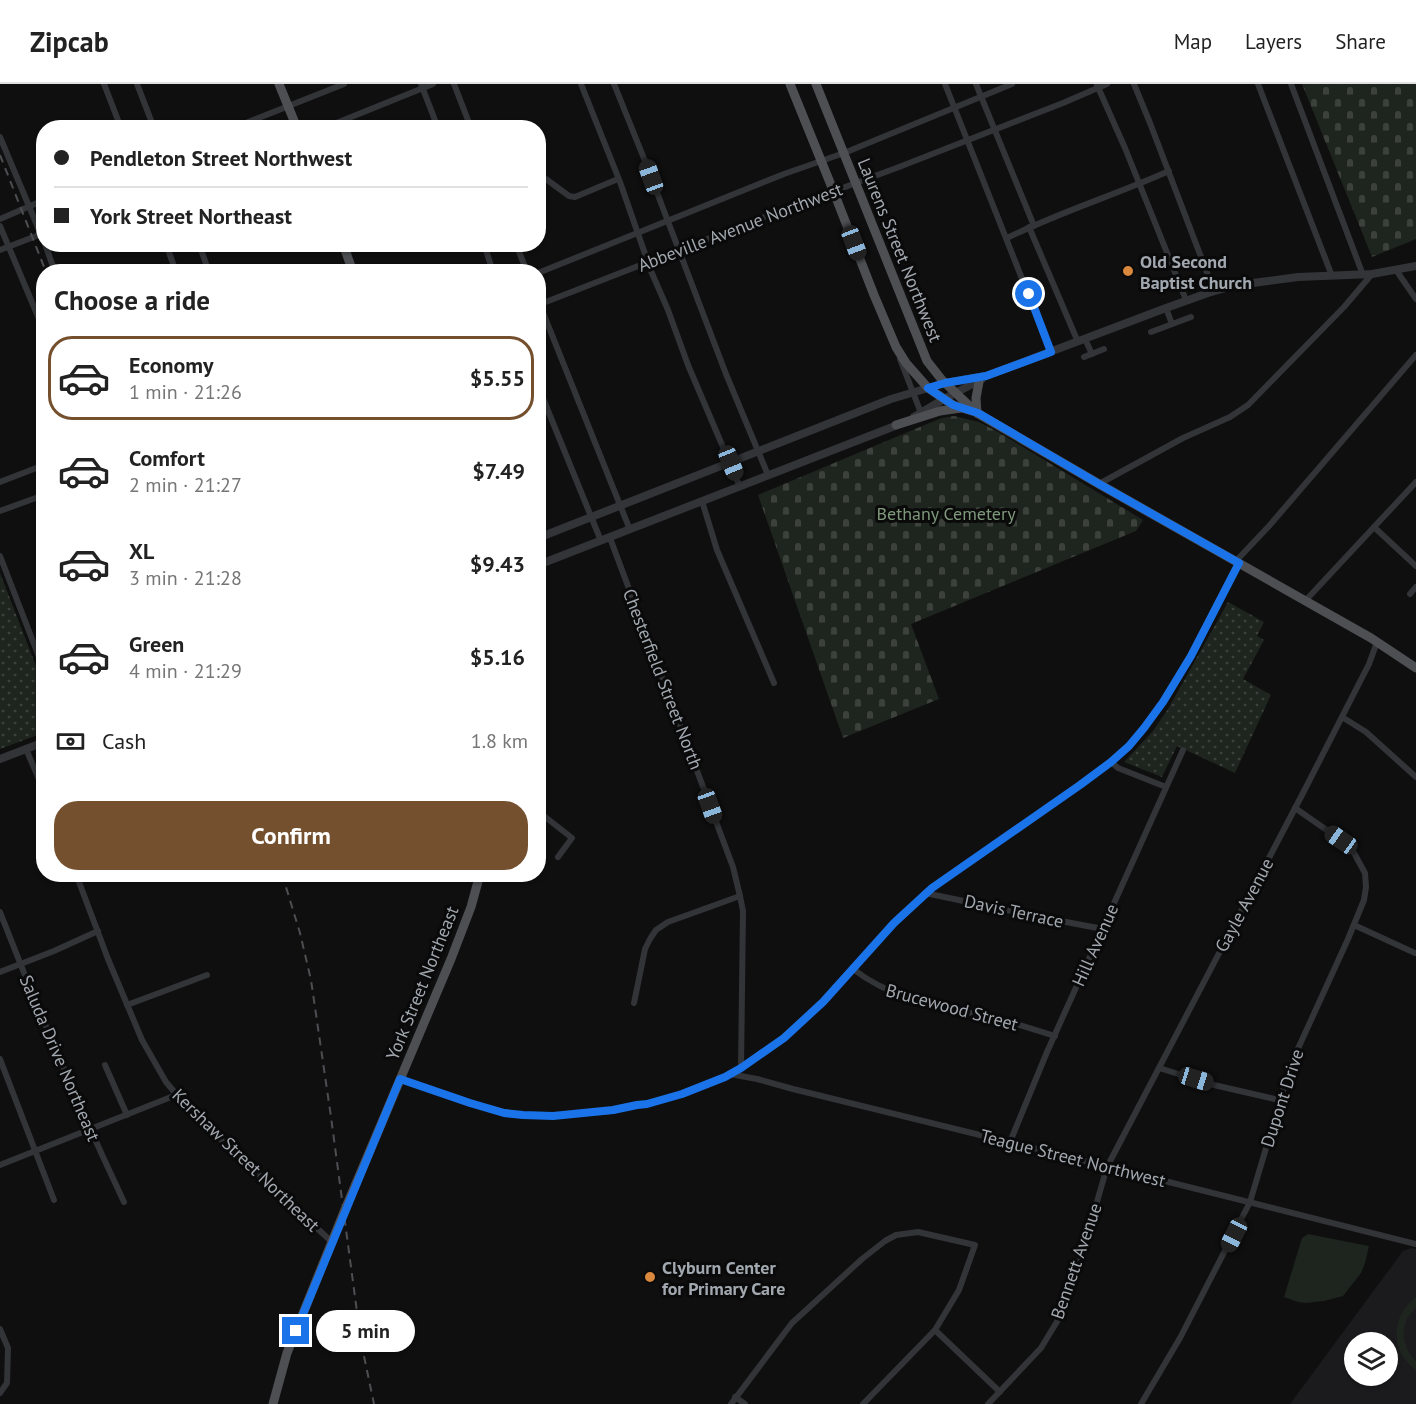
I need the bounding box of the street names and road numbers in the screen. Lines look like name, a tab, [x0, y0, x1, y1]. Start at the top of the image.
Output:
street label: Laurens Street Northwest	[853, 155, 947, 345]
street label: Abbeville Avenue Northwest	[634, 177, 846, 277]
street label: Chesterfield Street North	[618, 585, 708, 773]
street label: Gayle Avenue	[1210, 854, 1278, 956]
street label: Davis Terrace	[962, 889, 1066, 933]
street label: Hill Avenue	[1067, 900, 1123, 990]
street label: York Street Northeast	[381, 903, 463, 1063]
street label: Saluda Drive Northeast	[15, 972, 105, 1144]
street label: Brucewood Street	[883, 978, 1021, 1036]
street label: Dupont Drive	[1255, 1046, 1309, 1150]
street label: Kershaw Street Northeast	[167, 1084, 325, 1236]
street label: Teague Street Northwest	[978, 1124, 1168, 1192]
street label: Bennett Avenue	[1045, 1200, 1107, 1322]

